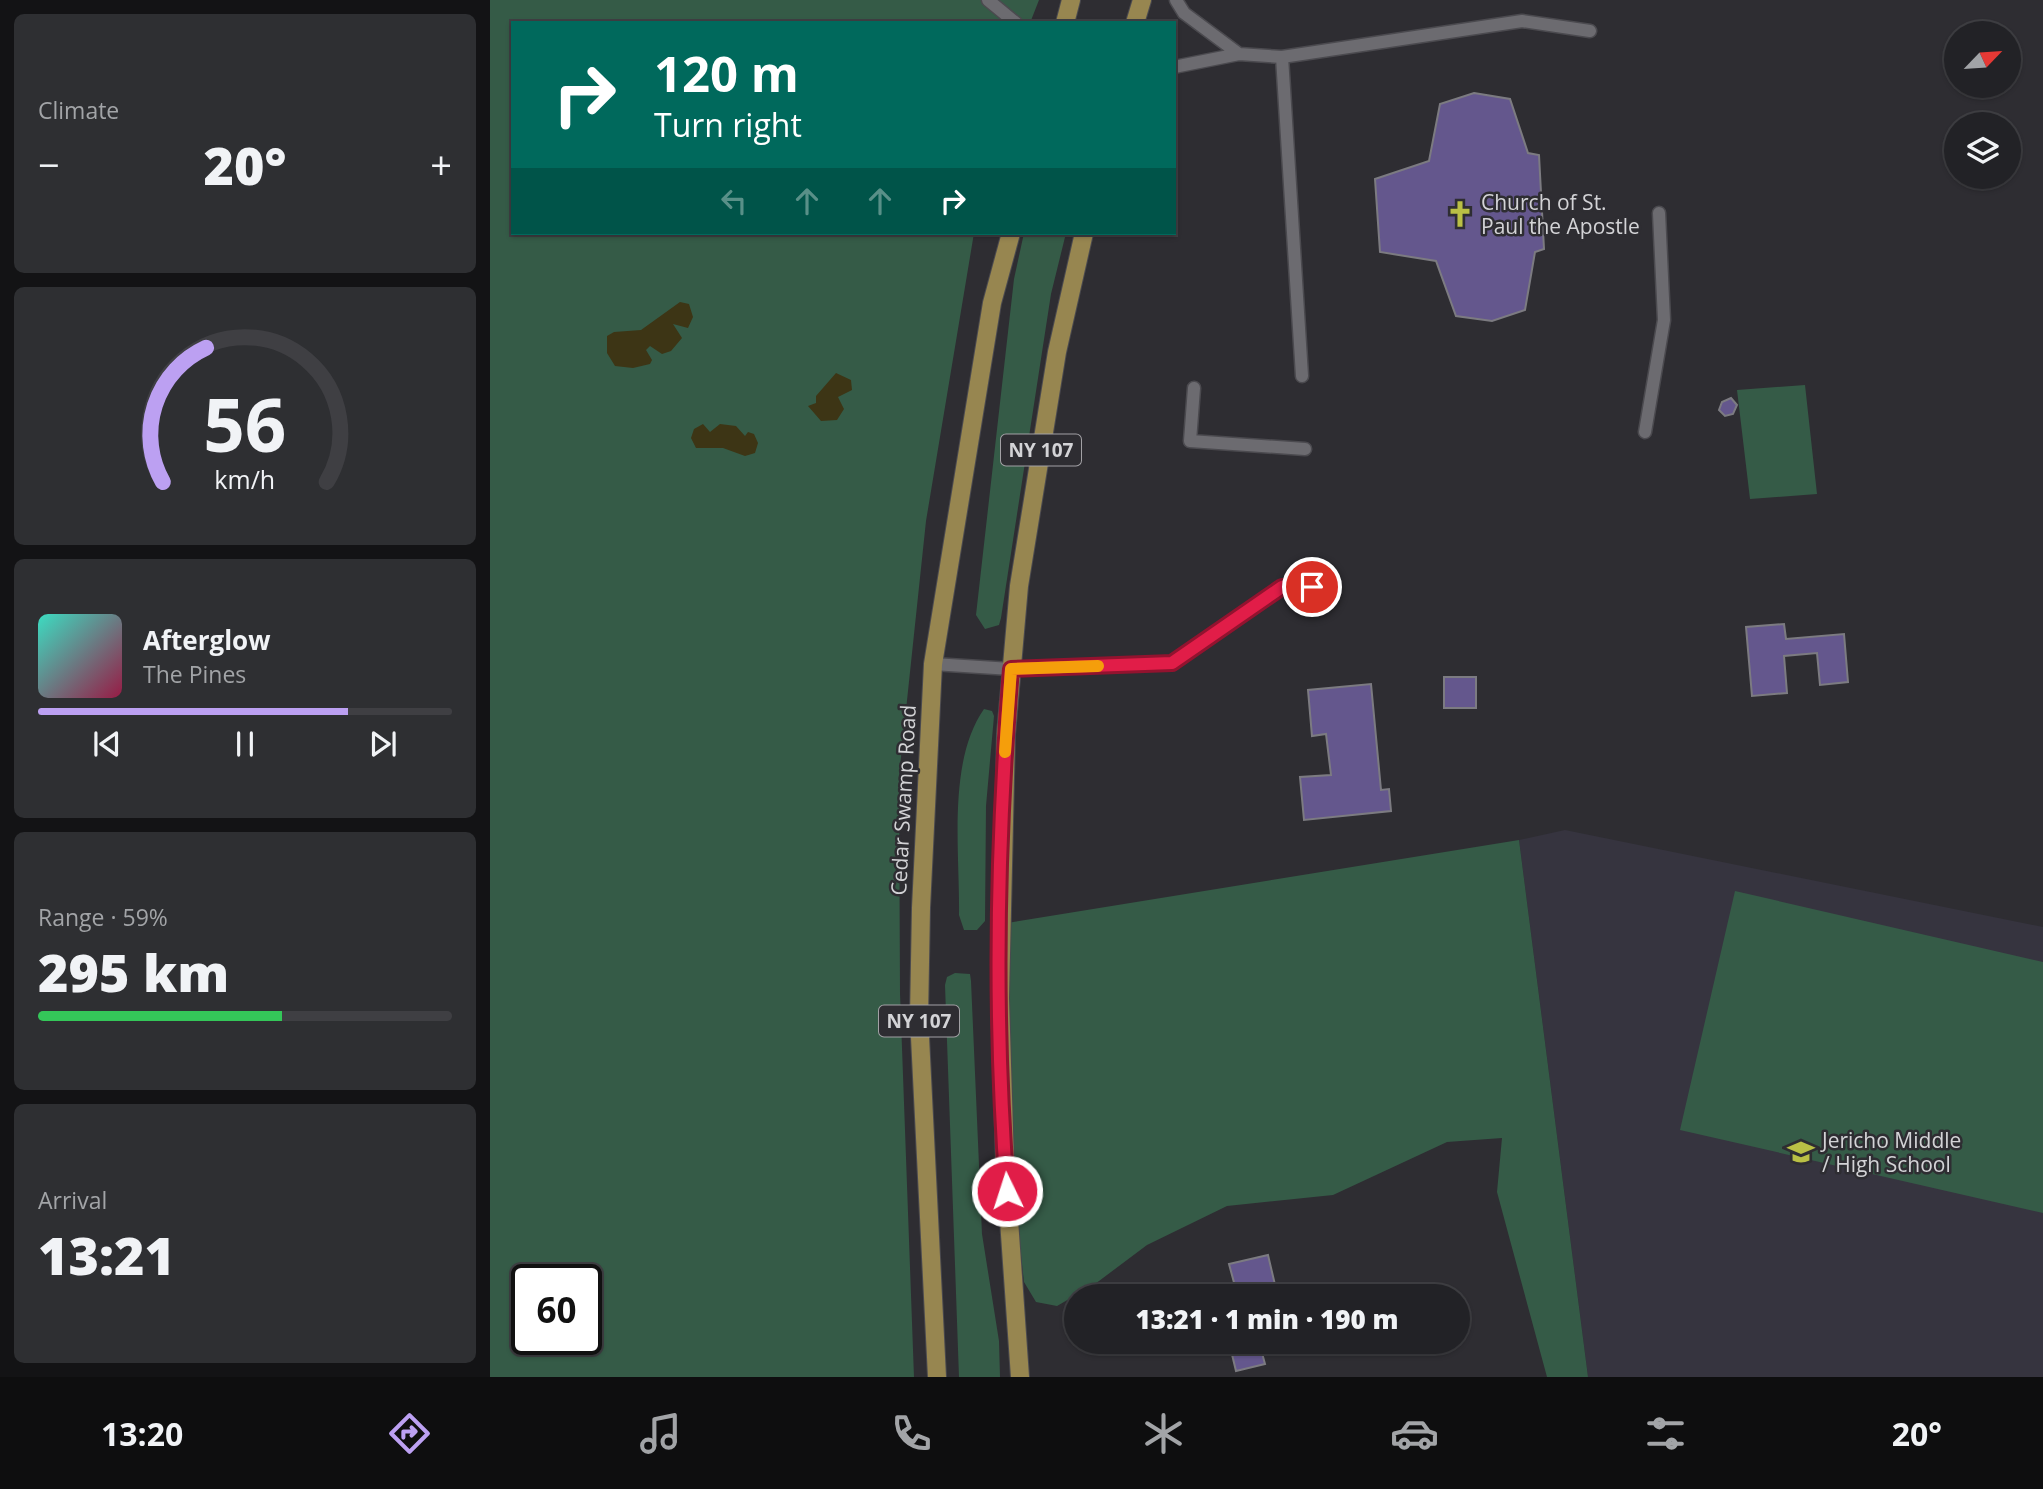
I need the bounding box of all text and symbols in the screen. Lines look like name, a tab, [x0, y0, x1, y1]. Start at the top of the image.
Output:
north arrow	[1944, 21, 2021, 98]
map controls	[1944, 21, 2021, 189]
text: 120 m	[654, 40, 799, 106]
icon: right	[539, 49, 630, 140]
text: Climate	[38, 94, 119, 126]
text: Turn right	[654, 103, 802, 146]
button: layers	[1944, 112, 2021, 189]
text: 20°	[204, 129, 286, 200]
text: −	[38, 138, 60, 190]
text: +	[430, 138, 452, 190]
icon: left	[715, 182, 753, 220]
icon: ahead	[788, 182, 826, 220]
icon: ahead	[861, 182, 899, 220]
icon: right	[934, 182, 972, 220]
place label: Church of St. Paul the Apostle	[1481, 188, 1640, 240]
church icon: Church of St. Paul the Apostle	[1445, 199, 1475, 229]
text: 56	[203, 374, 287, 473]
road number: NY 107	[1001, 435, 1081, 466]
text: km/h	[215, 462, 275, 496]
pin	[1282, 557, 1342, 617]
icon: arrive	[1293, 568, 1331, 606]
text: Afterglow	[143, 622, 270, 658]
text: The Pines	[143, 658, 246, 690]
street label: Cedar Swamp Road	[884, 704, 922, 896]
icon: previous	[88, 725, 126, 763]
icon: pause	[226, 725, 264, 763]
icon: next	[364, 725, 402, 763]
text: Range · 59%	[38, 901, 168, 933]
text: 295 km	[38, 936, 229, 1007]
road number: NY 107	[879, 1006, 959, 1036]
place label: Jericho Middle / High School	[1820, 1126, 1961, 1178]
school or university icon: Jericho Middle / High School	[1786, 1137, 1816, 1167]
position arrow	[970, 1154, 1044, 1228]
text: Arrival	[38, 1184, 107, 1216]
text: 13:21	[38, 1219, 175, 1290]
speed limit sign: 60	[511, 1264, 602, 1355]
text: 13:21 · 1 min · 190 m	[1136, 1301, 1398, 1337]
icon: directions	[385, 1409, 434, 1458]
icon: music	[636, 1409, 685, 1458]
icon: phone	[887, 1409, 936, 1458]
icon: climate	[1139, 1409, 1188, 1458]
icon: car	[1390, 1409, 1439, 1458]
icon: filters	[1641, 1409, 1690, 1458]
text: 13:20	[101, 1412, 183, 1455]
text: 20°	[1892, 1412, 1942, 1455]

